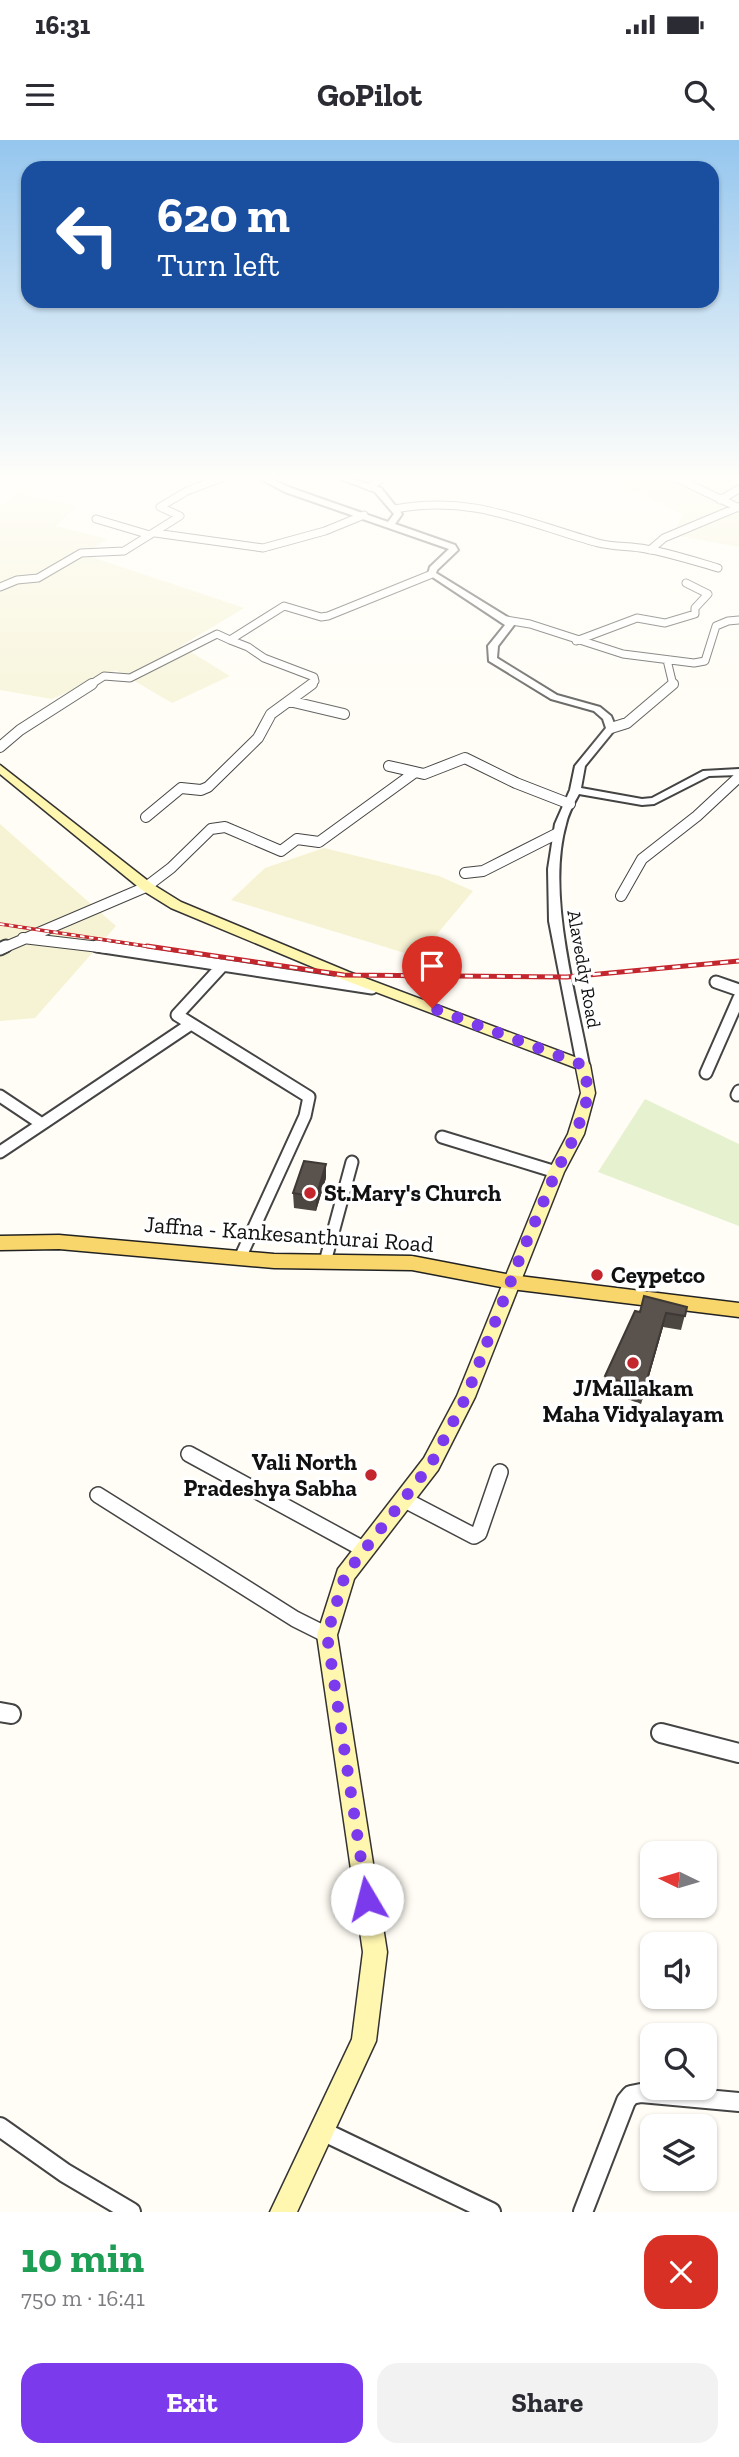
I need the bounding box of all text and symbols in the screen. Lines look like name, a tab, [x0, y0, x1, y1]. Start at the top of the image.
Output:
text: 16:31	[35, 9, 90, 41]
icon: menu	[21, 76, 59, 114]
text: GoPilot	[317, 76, 422, 114]
icon: search	[680, 76, 718, 114]
text: 620 m	[157, 186, 290, 245]
icon: left	[42, 189, 133, 280]
text: Turn left	[157, 246, 279, 284]
street label: Alaveddy Road	[562, 908, 606, 1030]
pin	[402, 936, 462, 1008]
icon: arrive	[413, 947, 451, 985]
place label: St.Mary's Church	[324, 1179, 502, 1207]
marker: St.Mary's Church	[302, 1185, 318, 1201]
street label: Jaffna - Kankesanthurai Road	[143, 1210, 435, 1258]
place label: Ceypetco	[611, 1261, 705, 1289]
marker: Ceypetco	[589, 1267, 605, 1283]
marker: J/Mallakam Maha Vidyalayam	[625, 1355, 641, 1371]
place label: J/Mallakam Maha Vidyalayam	[542, 1374, 724, 1428]
place label: Vali North Pradeshya Sabha	[184, 1448, 358, 1502]
marker: Vali North Pradeshya Sabha	[363, 1467, 379, 1483]
north arrow	[640, 1841, 718, 1918]
map controls	[640, 1841, 717, 2191]
position arrow	[330, 1862, 404, 1936]
button: sound	[640, 1932, 717, 2009]
button: search	[640, 2023, 717, 2100]
button: layers	[640, 2114, 717, 2191]
text: 10 min	[21, 2232, 144, 2283]
button: close	[644, 2235, 718, 2309]
text: 750 m · 16:41	[21, 2284, 145, 2312]
button: Exit	[21, 2363, 363, 2443]
button: Share	[377, 2363, 718, 2443]

